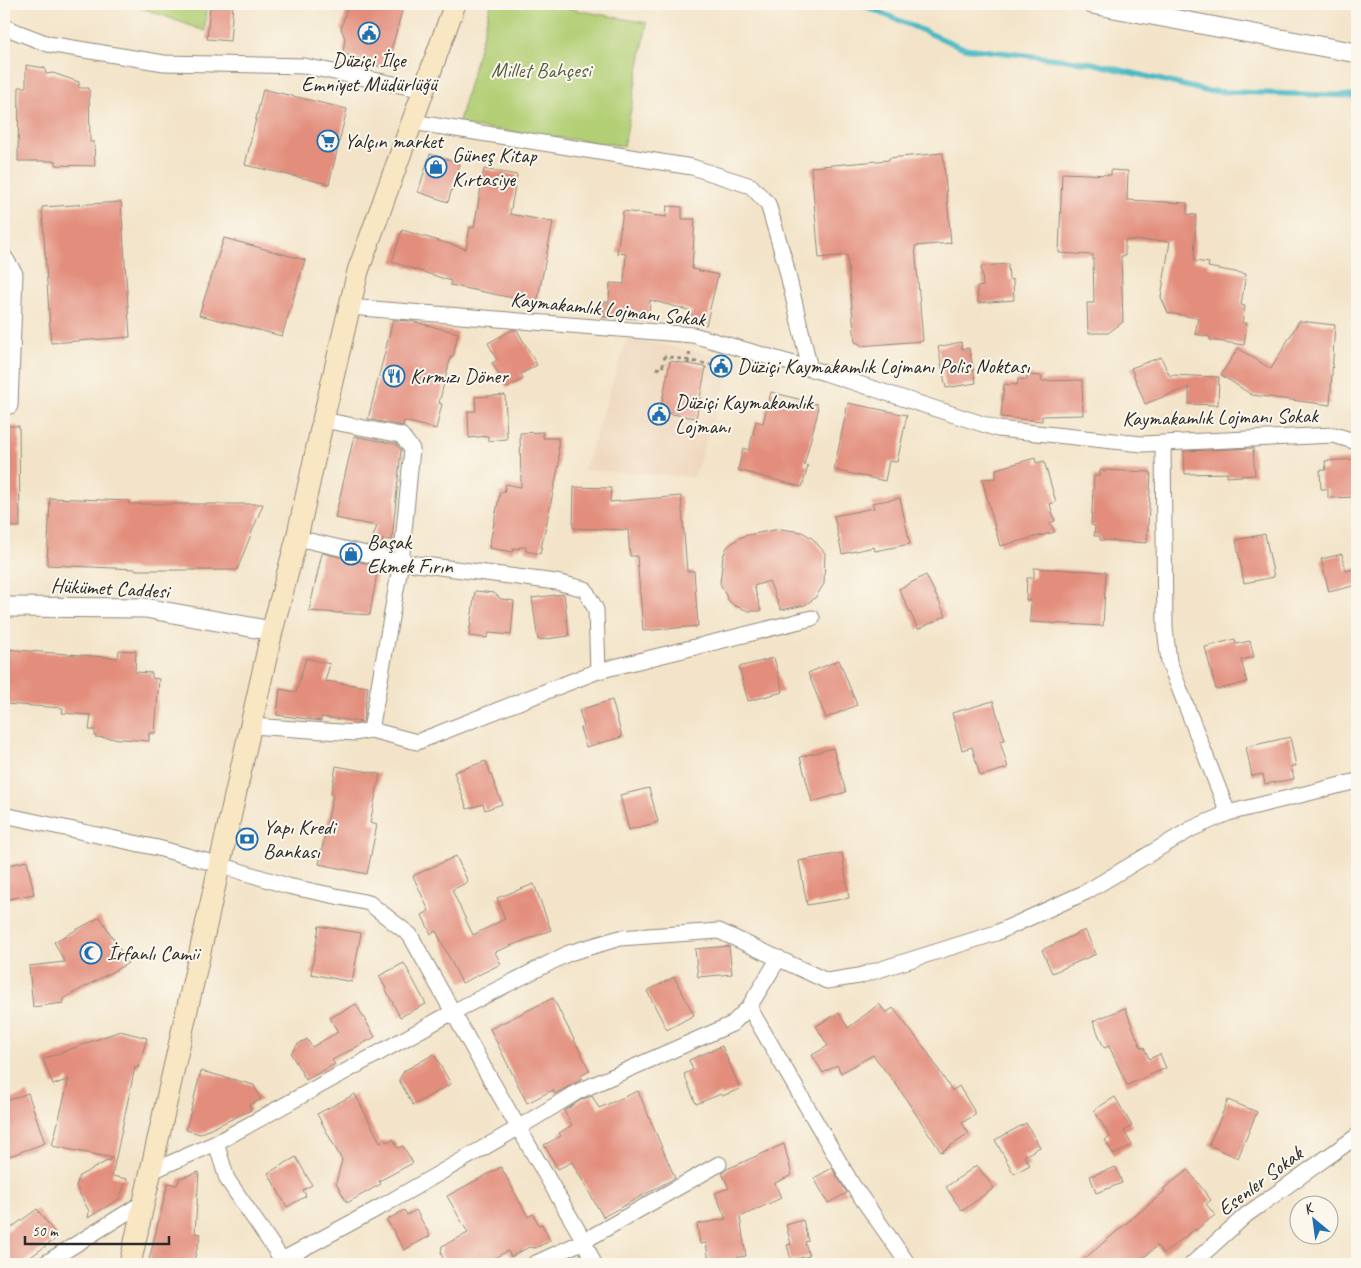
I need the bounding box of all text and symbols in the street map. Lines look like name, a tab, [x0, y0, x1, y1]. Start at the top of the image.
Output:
public building icon: Düziçi İlçe Emniyet Müdürlüğü	[357, 21, 381, 45]
place label: Düziçi İlçe Emniyet Müdürlüğü	[301, 47, 439, 97]
park label: Millet Bahçesi	[491, 57, 594, 83]
place label: Yalçın market	[344, 128, 445, 154]
supermarket icon: Yalçın market	[316, 129, 340, 153]
place label: Güneş Kitap Kırtasiye	[452, 142, 537, 192]
shop icon: Güneş Kitap Kırtasiye	[424, 155, 448, 179]
street label: Kaymakamlık Lojmanı Sokak	[509, 286, 708, 332]
place label: Düziçi Kaymakamlık Lojmanı Polis Noktası	[737, 353, 1031, 379]
public building icon: Düziçi Kaymakamlık Lojmanı Polis Noktası	[709, 354, 733, 378]
place label: Kırmızı Döner	[410, 363, 509, 389]
restaurant icon: Kırmızı Döner	[382, 364, 406, 388]
place label: Düziçi Kaymakamlık Lojmanı	[675, 389, 815, 439]
public building icon: Düziçi Kaymakamlık Lojmanı	[647, 402, 671, 426]
street label: Kaymakamlık Lojmanı Sokak	[1122, 402, 1319, 432]
place label: Başak Ekmek Fırın	[367, 529, 453, 579]
shop icon: Başak Ekmek Fırın	[339, 542, 363, 566]
street label: Hükümet Caddesi	[50, 572, 173, 604]
place label: Yapı Kredi Bankası	[263, 814, 338, 864]
bank icon: Yapı Kredi Bankası	[235, 827, 259, 851]
place label: İrfanlı Camii	[107, 940, 202, 966]
mosque icon: İrfanlı Camii	[79, 941, 103, 965]
street label: Esenler Sokak	[1212, 1140, 1309, 1221]
north arrow	[1288, 1196, 1338, 1246]
text: K	[1301, 1199, 1318, 1218]
scale bar	[25, 1213, 169, 1245]
text: 50 m	[32, 1222, 59, 1241]

